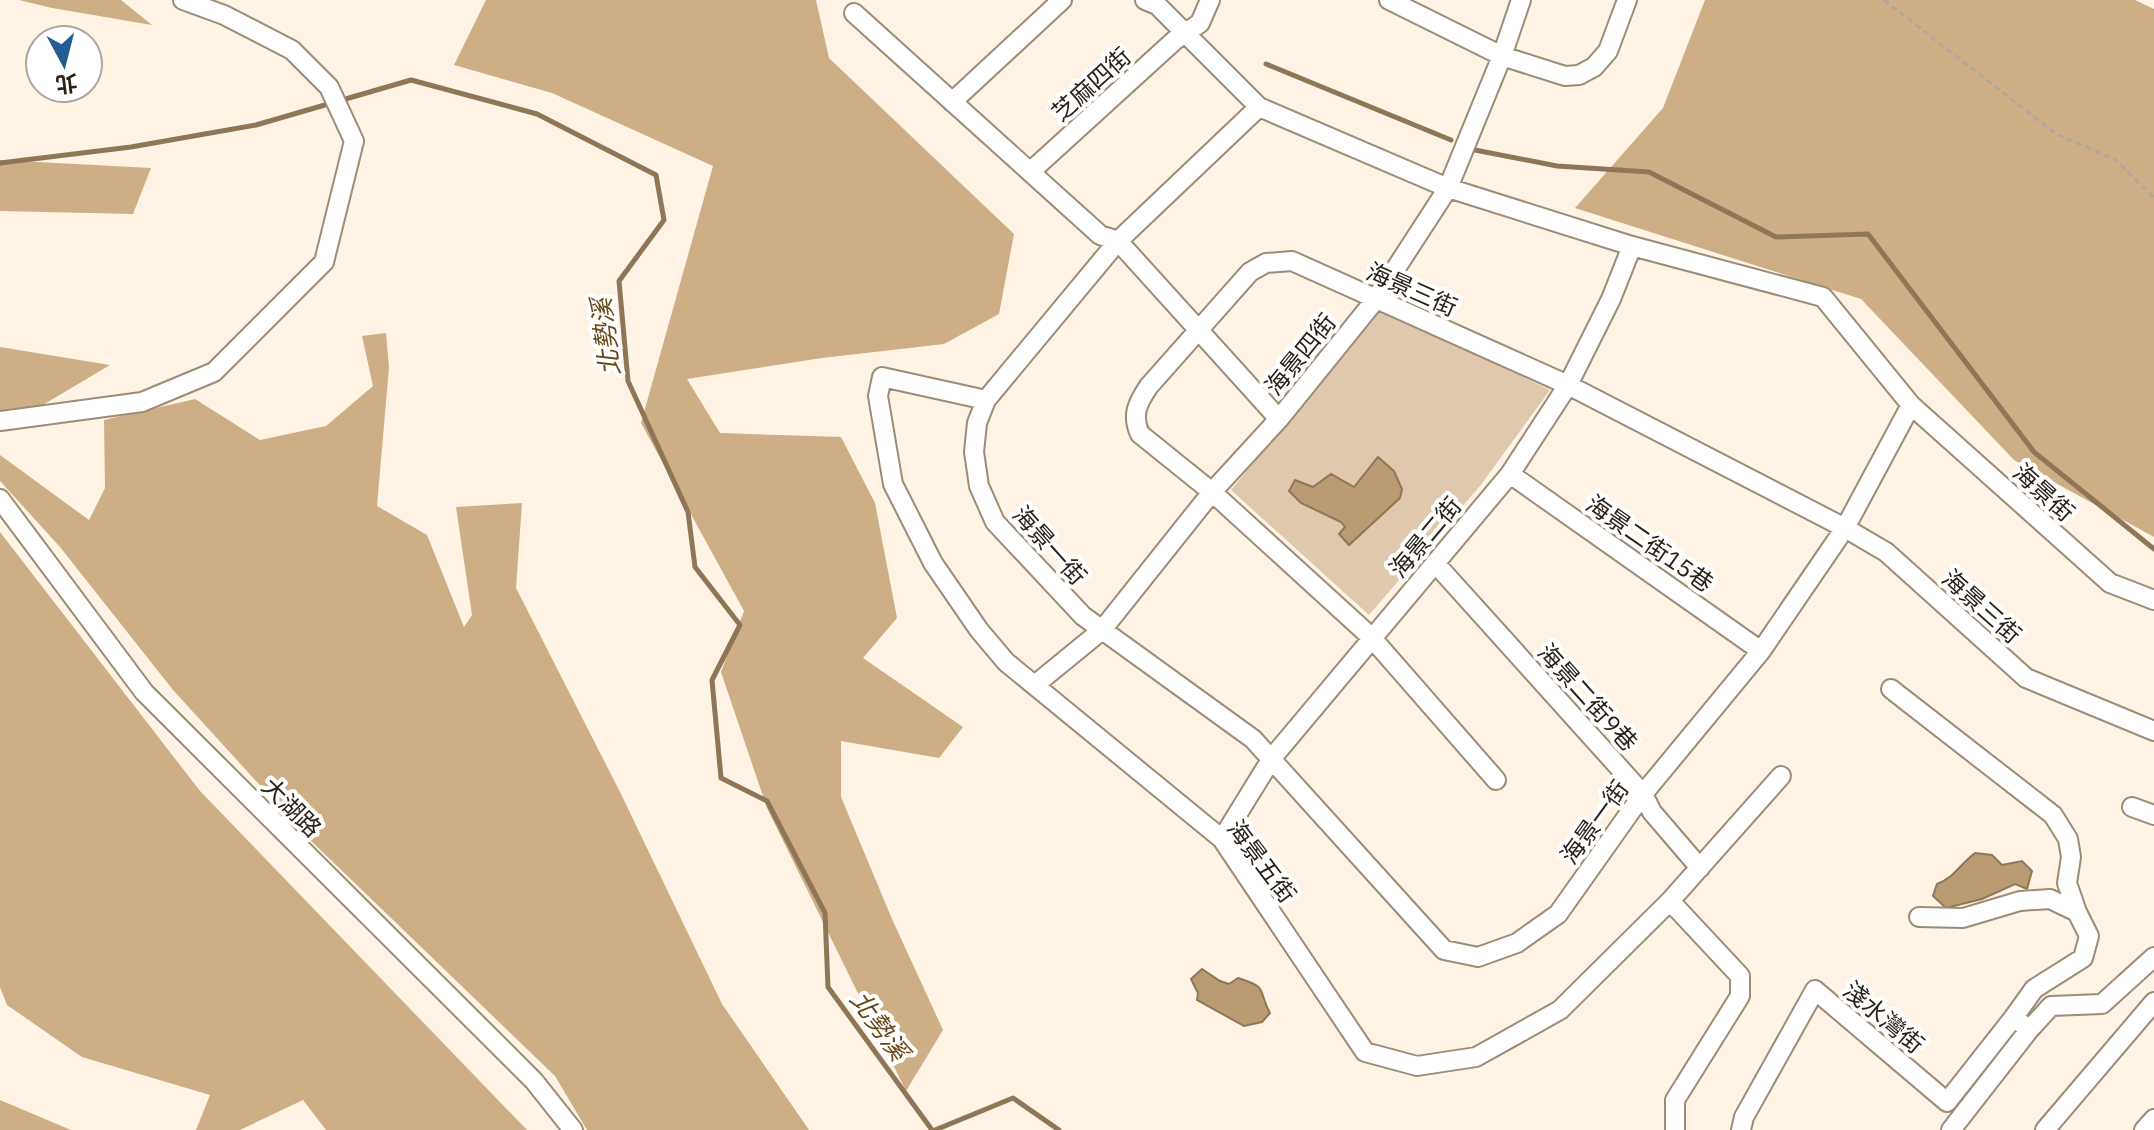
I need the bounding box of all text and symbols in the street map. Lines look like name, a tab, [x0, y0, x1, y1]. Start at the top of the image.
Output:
north arrow	[24, 24, 104, 104]
street label: 芝麻四街	[1045, 40, 1137, 128]
text: 北	[54, 69, 79, 100]
street label: 海景三街	[1362, 255, 1462, 323]
water label: 北勢溪	[583, 292, 627, 378]
street label: 海景四街	[1257, 307, 1343, 401]
street label: 海景街	[2007, 456, 2081, 528]
street label: 海景二街15巷	[1580, 487, 1720, 599]
street label: 海景二街	[1382, 490, 1468, 584]
street label: 海景一街	[1006, 499, 1094, 591]
street label: 海景三街	[1936, 562, 2028, 650]
street label: 海景二街9巷	[1531, 636, 1645, 758]
street label: 大湖路	[255, 770, 329, 844]
street label: 海景一街	[1553, 774, 1635, 870]
street label: 海景五街	[1220, 813, 1304, 909]
street label: 淺水灣街	[1837, 974, 1931, 1060]
water label: 北勢溪	[843, 983, 919, 1070]

